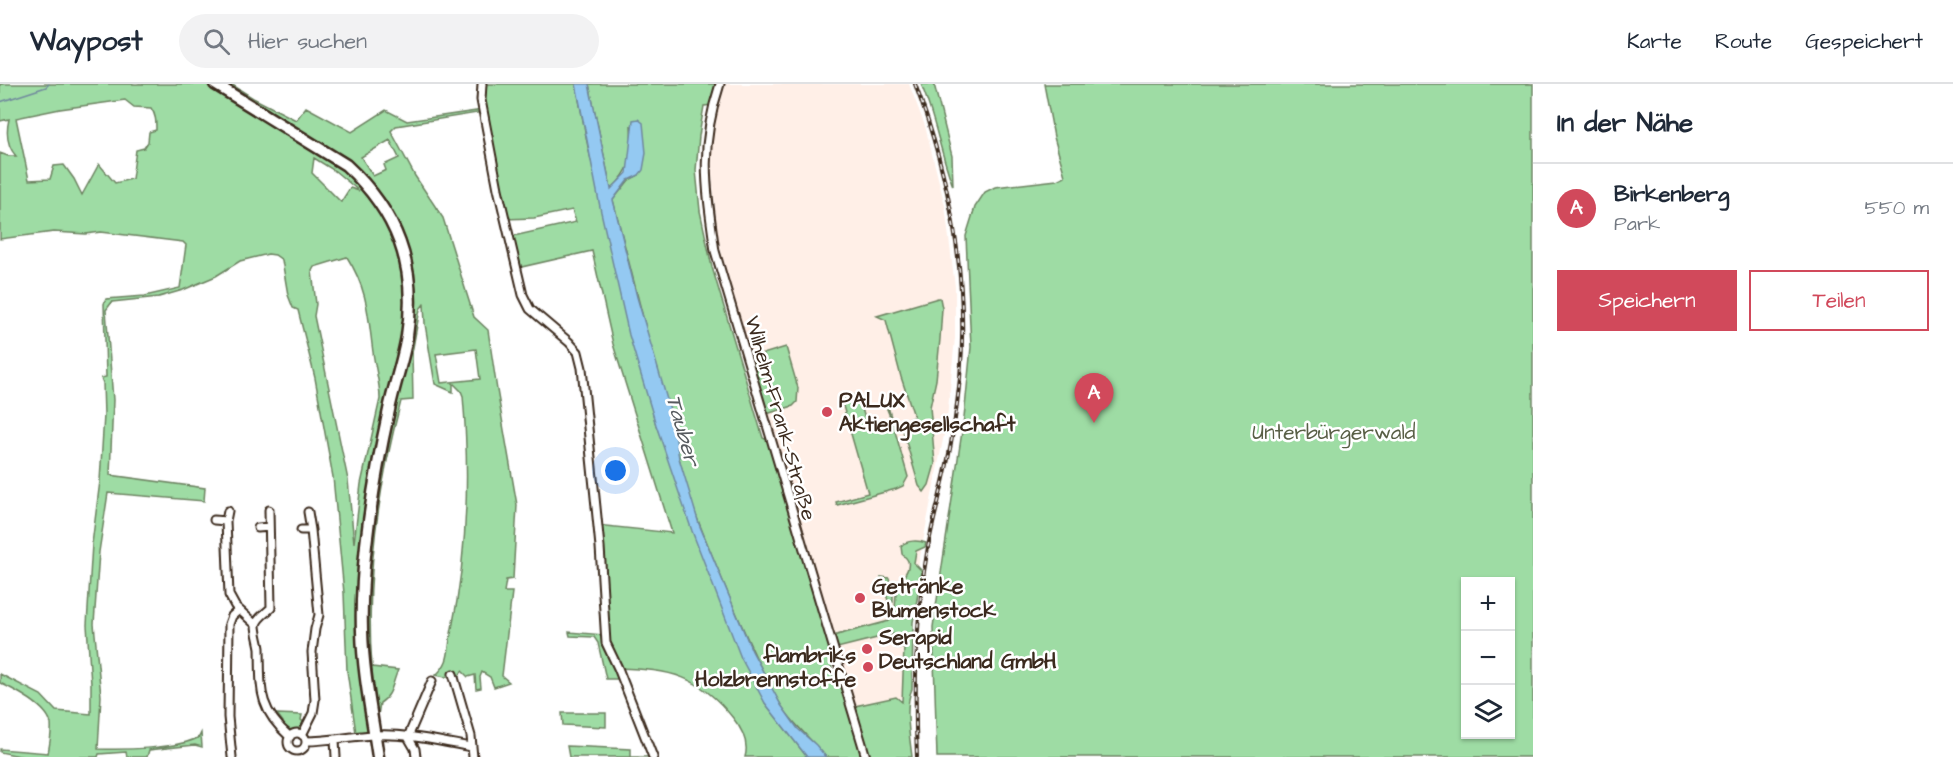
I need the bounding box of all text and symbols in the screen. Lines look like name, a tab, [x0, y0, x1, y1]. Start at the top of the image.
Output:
search box	[179, 14, 599, 68]
text: Waypost	[30, 22, 143, 61]
icon: search	[200, 25, 233, 58]
text: Hier suchen	[248, 26, 367, 57]
text: Karte	[1627, 27, 1682, 56]
text: Route	[1715, 27, 1772, 56]
text: Gespeichert	[1805, 27, 1923, 56]
text: In der Nähe	[1557, 105, 1693, 141]
text: Birkenberg	[1614, 179, 1729, 210]
text: A	[1570, 194, 1583, 222]
text: 550 m	[1864, 194, 1929, 222]
text: Park	[1614, 210, 1660, 238]
button: Speichern	[1557, 270, 1737, 331]
button: Teilen	[1749, 270, 1929, 331]
street label: Wilhelm-Frank-Straße	[737, 313, 824, 524]
pin: A	[1074, 374, 1114, 423]
place label: PALUX Aktiengesellschaft	[839, 386, 1016, 441]
water label: Tauber	[658, 391, 708, 472]
marker: PALUX Aktiengesellschaft	[820, 405, 834, 419]
park label: Unterbürgerwald	[1252, 418, 1416, 449]
your location	[601, 456, 630, 485]
place label: Getränke Blumenstock	[872, 572, 996, 625]
map controls	[1461, 577, 1515, 739]
button: +	[1461, 577, 1515, 631]
marker: Getränke Blumenstock	[853, 591, 867, 605]
place label: Serapid Deutschland GmbH	[878, 623, 1057, 676]
button: −	[1461, 631, 1515, 685]
place label: flambriks Holzbrennstoffe	[695, 641, 857, 694]
marker: Serapid Deutschland GmbH	[860, 642, 874, 656]
marker: flambriks Holzbrennstoffe	[861, 660, 875, 674]
button: layers	[1461, 685, 1515, 739]

